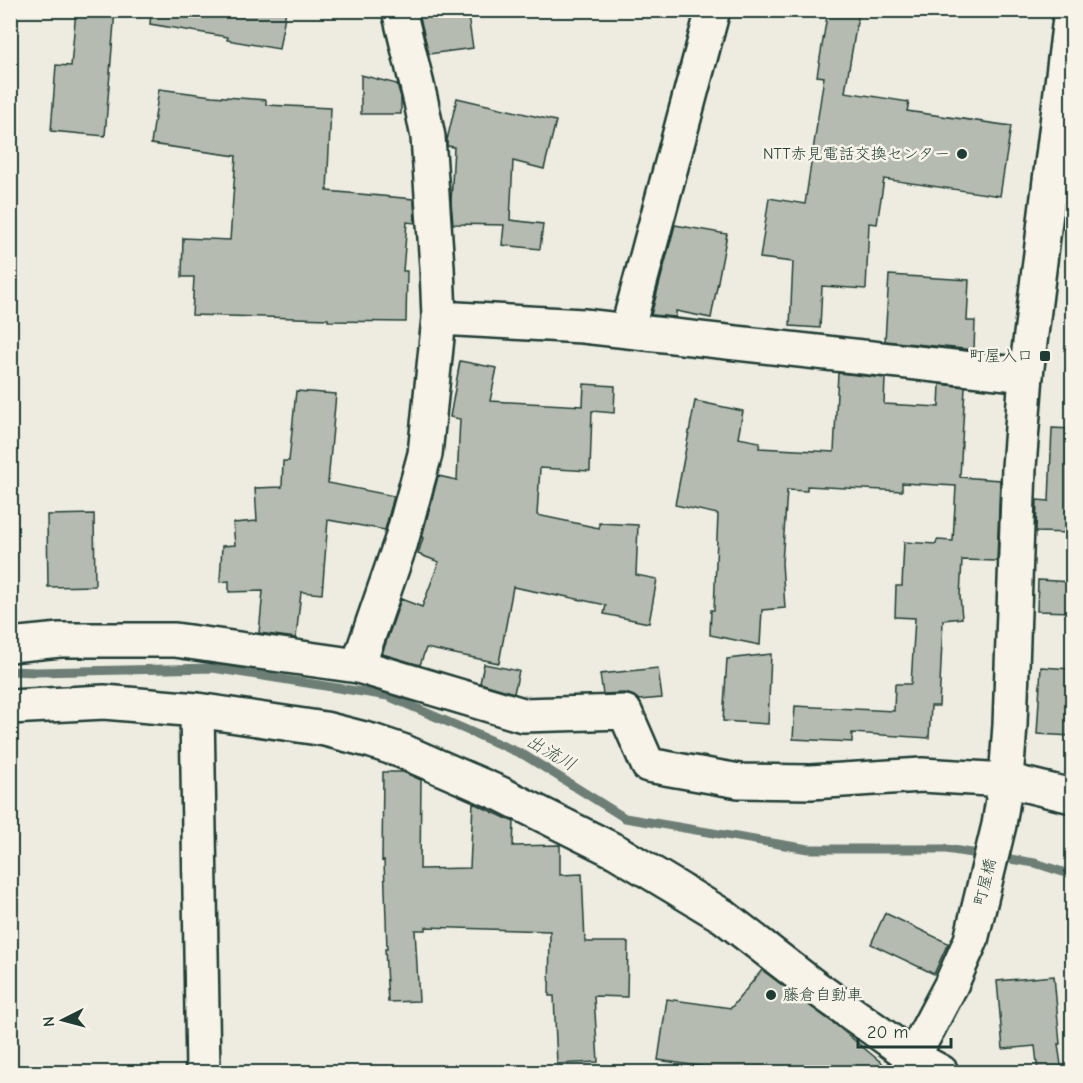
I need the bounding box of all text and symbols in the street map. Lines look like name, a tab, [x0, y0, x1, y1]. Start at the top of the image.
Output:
place label: NTT赤見電話交換センター	[763, 145, 950, 163]
marker: NTT赤見電話交換センター	[955, 147, 969, 161]
place label: 町屋入口	[969, 347, 1033, 365]
marker: 町屋入口	[1038, 349, 1052, 363]
water label: 出流川	[522, 730, 580, 776]
street label: 町屋橋	[970, 857, 1000, 907]
place label: 藤倉自動車	[783, 986, 863, 1004]
marker: 藤倉自動車	[764, 988, 778, 1002]
north arrow	[33, 990, 93, 1050]
scale bar	[858, 1011, 951, 1049]
text: N	[40, 1015, 59, 1028]
text: 20 m	[867, 1022, 908, 1043]

